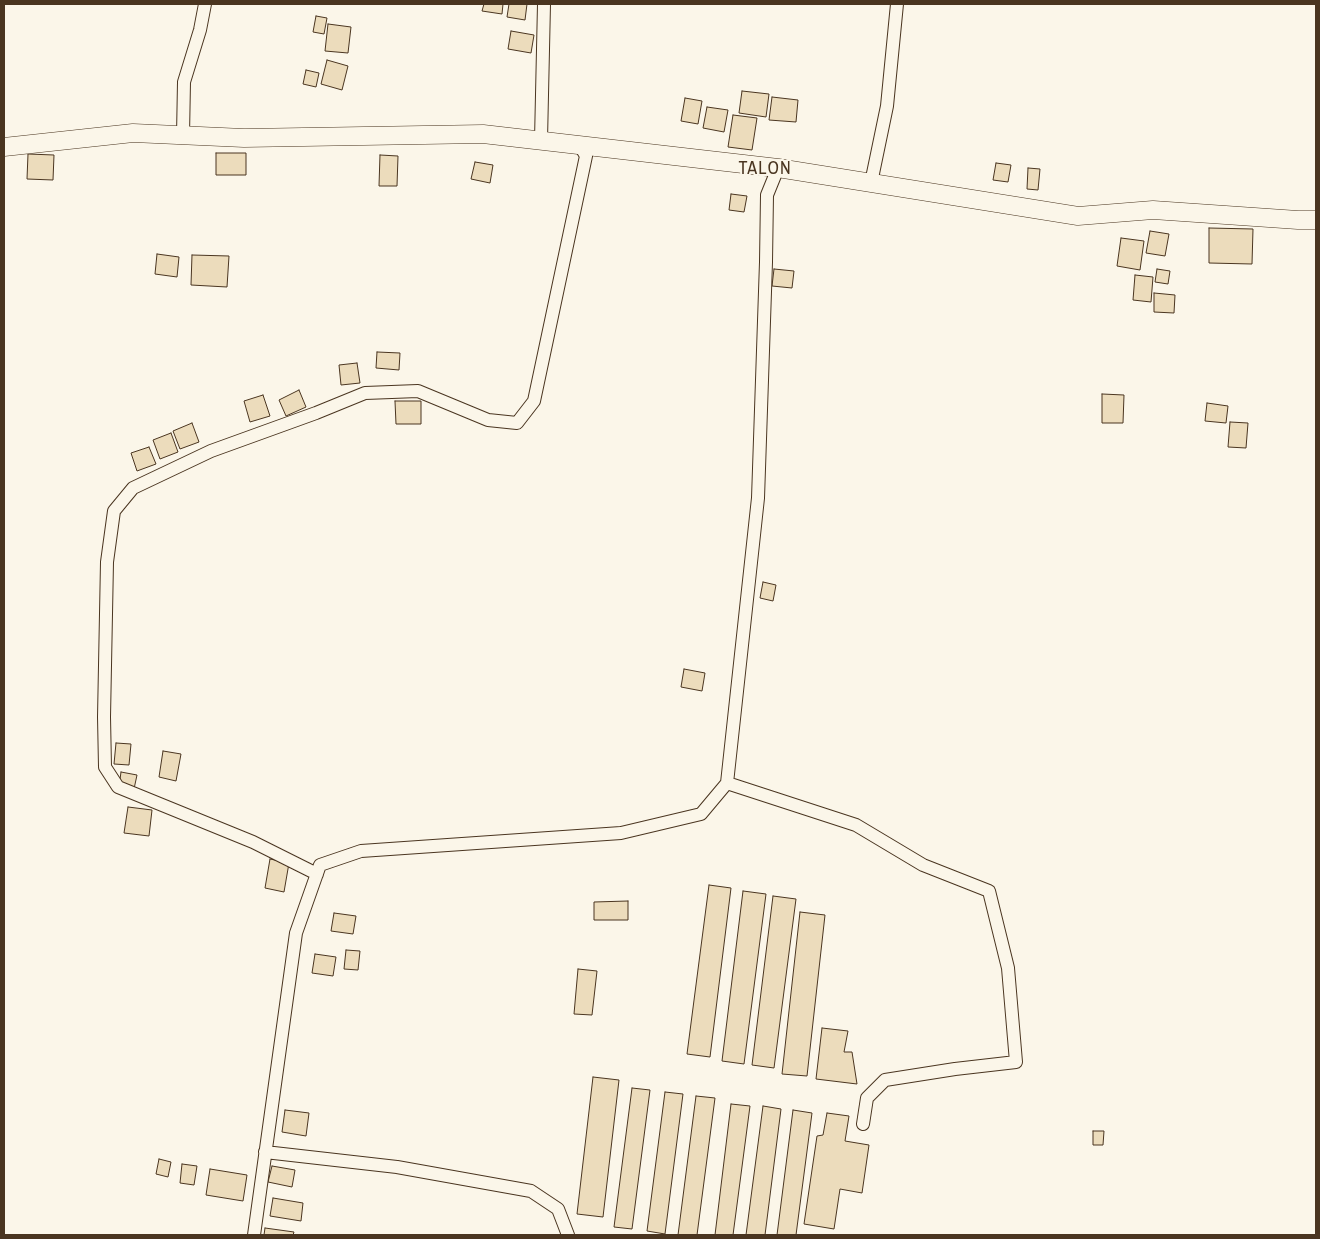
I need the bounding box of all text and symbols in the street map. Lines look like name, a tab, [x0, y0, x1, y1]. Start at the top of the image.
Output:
district label: TALON	[738, 158, 792, 180]

